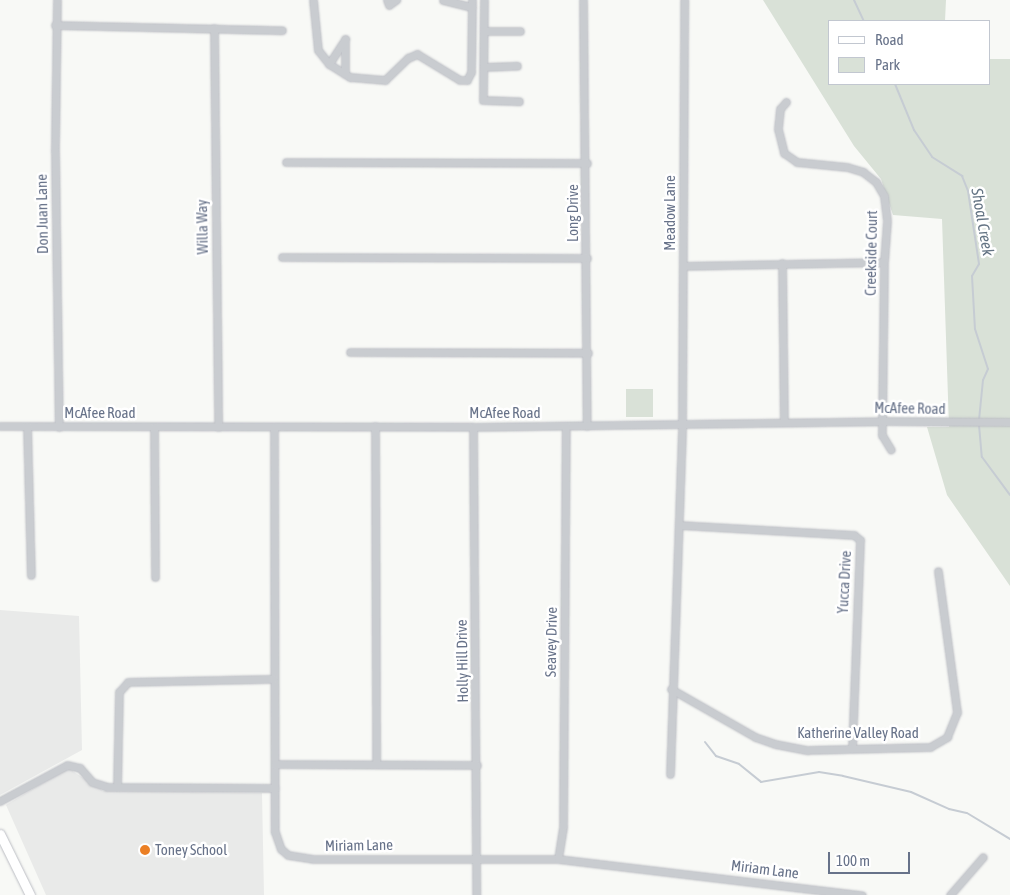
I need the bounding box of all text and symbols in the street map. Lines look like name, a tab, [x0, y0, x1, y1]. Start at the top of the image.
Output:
legend	[828, 20, 990, 85]
text: Road	[875, 31, 904, 48]
text: Park	[875, 56, 900, 73]
street label: Don Juan Lane	[32, 174, 52, 254]
street label: Meadow Lane	[661, 175, 679, 251]
street label: Long Drive	[564, 184, 582, 242]
water label: Shoal Creek	[968, 187, 998, 257]
street label: Willa Way	[193, 199, 211, 255]
street label: Creekside Court	[861, 210, 881, 296]
street label: McAfee Road	[874, 398, 946, 418]
street label: McAfee Road	[64, 404, 136, 422]
street label: McAfee Road	[469, 404, 541, 422]
street label: Yucca Drive	[833, 550, 855, 614]
street label: Seavey Drive	[541, 607, 561, 677]
street label: Holly Hill Drive	[452, 619, 472, 703]
street label: Katherine Valley Road	[797, 724, 919, 742]
street label: Miriam Lane	[325, 835, 393, 855]
place label: Toney School	[155, 841, 227, 859]
scale bar	[830, 842, 912, 874]
marker: Toney School	[139, 844, 151, 856]
text: 100 m	[836, 852, 870, 869]
street label: Miriam Lane	[730, 856, 800, 882]

